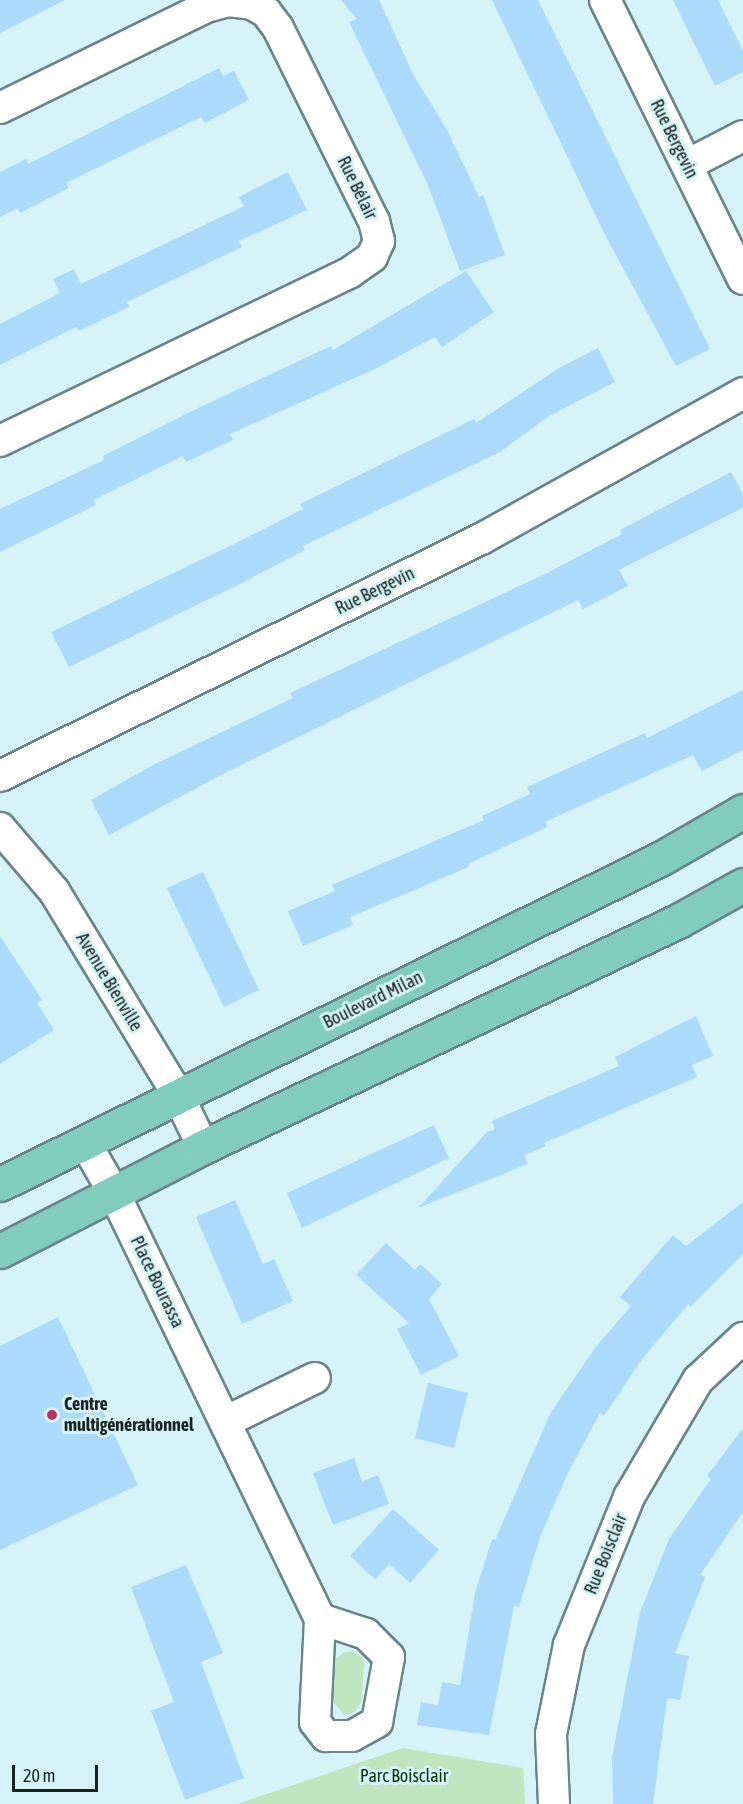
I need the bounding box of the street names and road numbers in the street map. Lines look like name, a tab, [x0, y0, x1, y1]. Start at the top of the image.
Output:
street label: Rue Bergevin	[646, 96, 702, 182]
street label: Rue Bélair	[332, 153, 382, 223]
street label: Rue Bergevin	[332, 563, 418, 619]
street label: Avenue Bienville	[71, 929, 147, 1035]
street label: Boulevard Milan	[320, 967, 426, 1033]
street label: Place Bourassa	[126, 1233, 188, 1331]
street label: Rue Boisclair	[580, 1511, 632, 1597]

